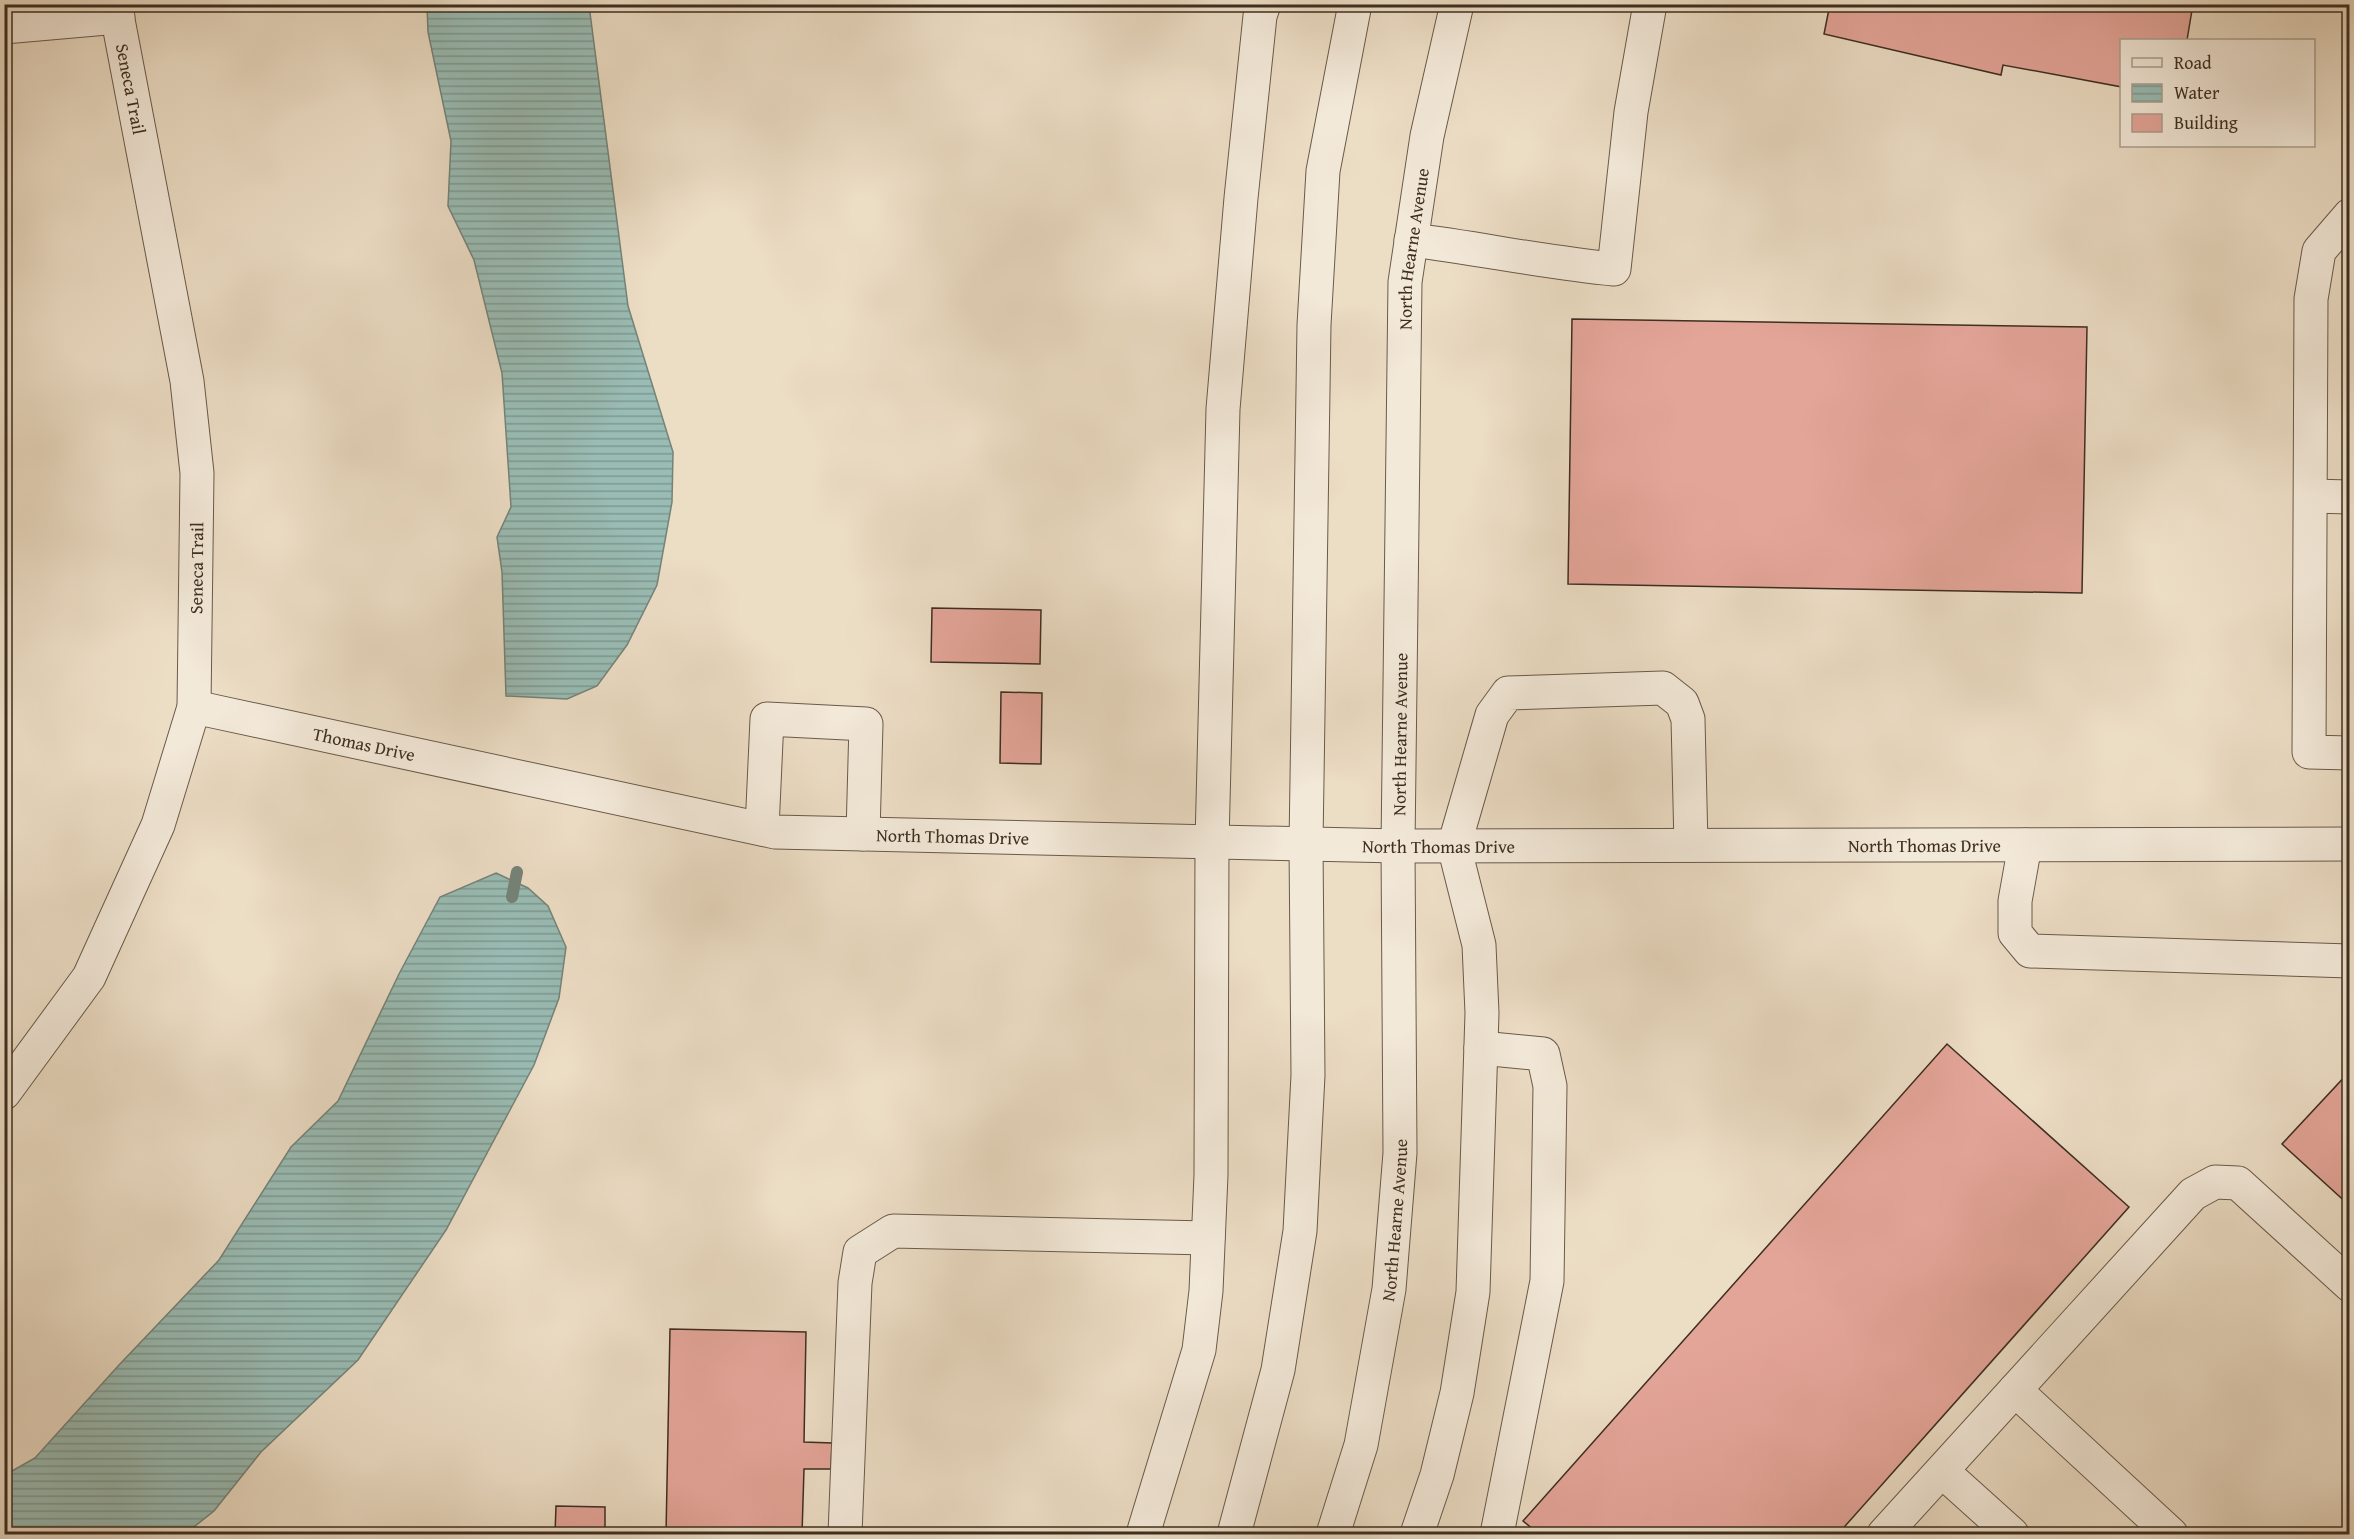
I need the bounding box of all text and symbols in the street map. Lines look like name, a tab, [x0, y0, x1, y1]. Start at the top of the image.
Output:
legend	[2120, 39, 2315, 147]
street label: Seneca Trail	[109, 41, 153, 137]
text: Road	[2174, 49, 2212, 76]
text: Water	[2174, 79, 2220, 106]
text: Building	[2174, 109, 2238, 136]
street label: North Hearne Avenue	[1391, 166, 1436, 330]
street label: Seneca Trail	[182, 522, 210, 614]
street label: North Hearne Avenue	[1385, 653, 1414, 816]
street label: Thomas Drive	[310, 719, 418, 768]
street label: North Thomas Drive	[876, 821, 1029, 851]
street label: North Thomas Drive	[1848, 831, 2001, 859]
street label: North Thomas Drive	[1362, 832, 1515, 860]
street label: North Hearne Avenue	[1374, 1139, 1414, 1304]

